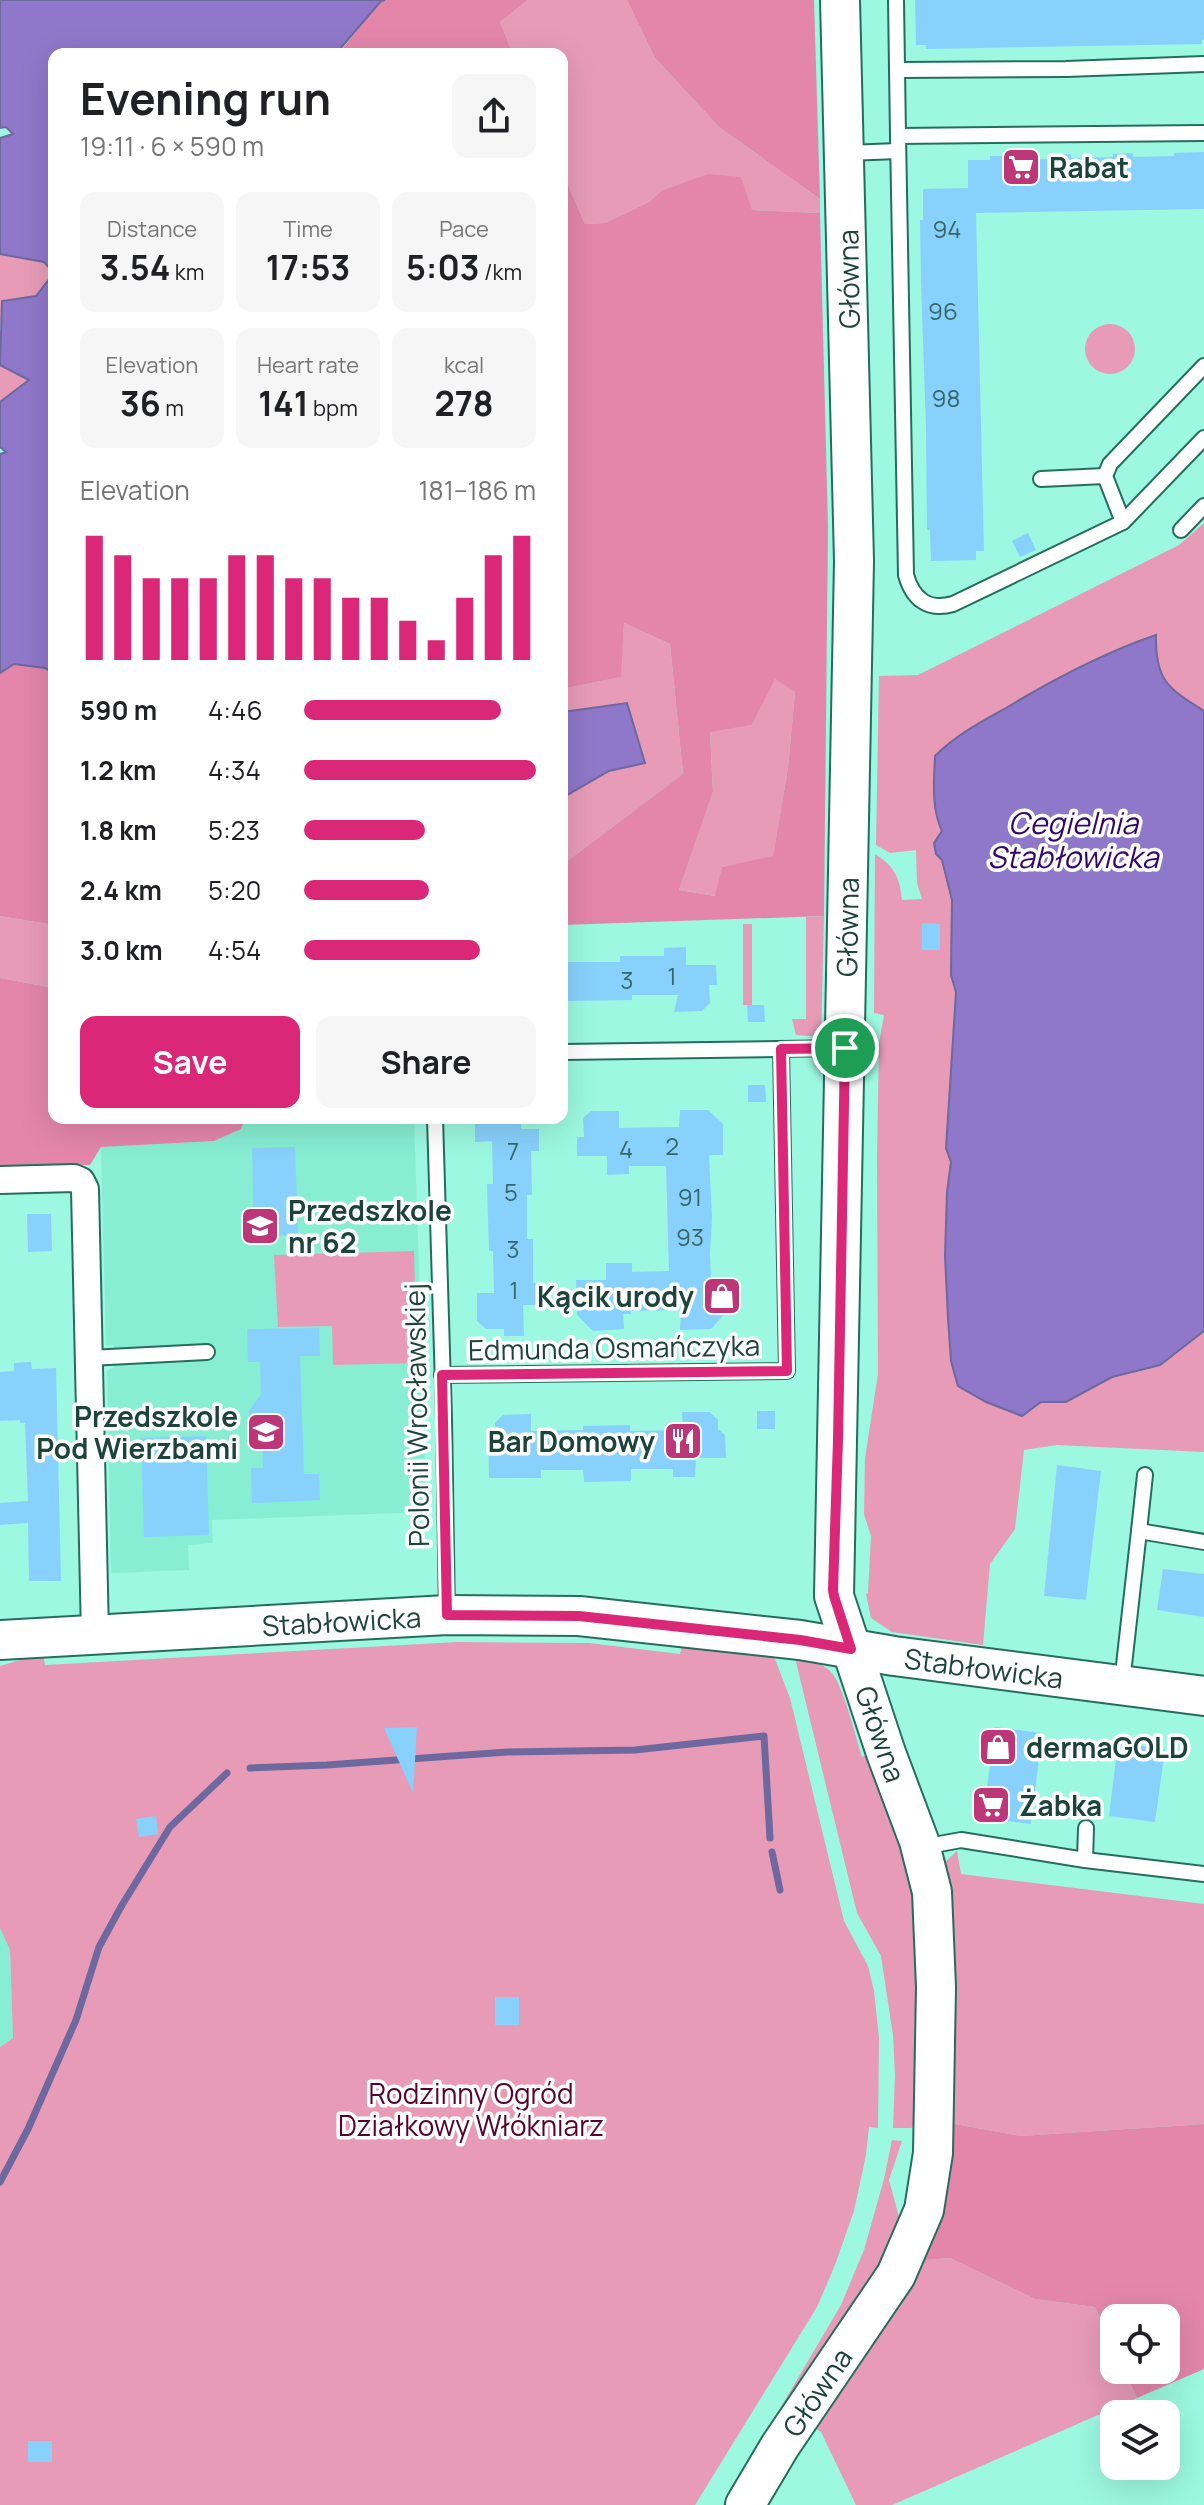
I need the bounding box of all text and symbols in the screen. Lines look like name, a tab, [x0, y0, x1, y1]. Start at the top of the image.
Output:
text: Evening run	[80, 68, 331, 128]
button: share	[452, 74, 536, 158]
text: 19:11 · 6 × 590 m	[80, 128, 264, 164]
supermarket icon: Rabat	[1000, 146, 1042, 188]
place label: Rabat	[1049, 148, 1129, 186]
house number: 94	[932, 212, 962, 245]
text: Distance	[107, 214, 197, 244]
text: Time	[283, 214, 333, 244]
text: Pace	[439, 214, 489, 244]
street label: Główna	[828, 229, 868, 329]
text: 3.54	[100, 244, 170, 290]
text: 17:53	[266, 244, 350, 290]
text: 5:03	[406, 244, 480, 290]
text: km	[170, 257, 204, 287]
text: /km	[480, 257, 522, 287]
house number: 96	[928, 294, 958, 327]
text: Elevation	[106, 350, 198, 380]
text: Heart rate	[257, 350, 359, 380]
text: kcal	[444, 350, 484, 380]
text: 36	[120, 380, 161, 426]
text: 141	[258, 380, 309, 426]
text: 278	[434, 380, 494, 426]
house number: 98	[932, 381, 960, 414]
text: m	[161, 393, 184, 423]
text: bpm	[309, 393, 358, 423]
text: Elevation	[80, 472, 190, 508]
text: 181–186 m	[418, 472, 536, 508]
text: 590 m	[80, 692, 157, 728]
text: 4:46	[208, 692, 263, 728]
text: 1.2 km	[80, 752, 156, 788]
text: 4:34	[208, 752, 261, 788]
water label: Cegielnia Stabłowicka	[988, 802, 1160, 877]
text: 1.8 km	[80, 812, 157, 848]
text: 5:23	[208, 812, 260, 848]
text: 2.4 km	[80, 872, 162, 908]
text: 5:20	[208, 872, 261, 908]
street label: Główna	[827, 877, 867, 977]
text: 3.0 km	[80, 932, 163, 968]
text: 4:54	[208, 932, 261, 968]
house number: 1	[667, 959, 677, 992]
house number: 3	[620, 963, 634, 996]
pin	[811, 1014, 879, 1082]
button: Save	[80, 1016, 300, 1108]
button: Share	[316, 1016, 536, 1108]
icon: arrive	[823, 1026, 867, 1070]
house number: 2	[665, 1129, 679, 1162]
house number: 4	[619, 1132, 633, 1165]
house number: 7	[507, 1134, 519, 1167]
house number: 5	[504, 1175, 518, 1208]
house number: 91	[678, 1180, 702, 1213]
place label: Przedszkole nr 62	[288, 1191, 452, 1261]
school or university icon: Przedszkole nr 62	[239, 1205, 281, 1247]
house number: 93	[676, 1220, 704, 1253]
house number: 3	[506, 1232, 520, 1265]
house number: 1	[509, 1273, 519, 1306]
shop icon: Kącik urody	[701, 1275, 743, 1317]
place label: Kącik urody	[537, 1277, 694, 1315]
street label: Polonii Wrocławskiej	[395, 1283, 437, 1547]
street label: Edmunda Osmańczyka	[468, 1325, 760, 1369]
place label: Przedszkole Pod Wierzbami	[36, 1397, 238, 1467]
school or university icon: Przedszkole Pod Wierzbami	[245, 1411, 287, 1453]
restaurant icon: Bar Domowy	[662, 1420, 704, 1462]
place label: Bar Domowy	[488, 1422, 655, 1460]
street label: Stabłowicka	[261, 1597, 422, 1644]
street label: Stabłowicka	[902, 1639, 1065, 1697]
street label: Główna	[847, 1681, 915, 1787]
shop icon: dermaGOLD	[977, 1726, 1019, 1768]
place label: dermaGOLD	[1026, 1728, 1189, 1766]
supermarket icon: Żabka	[970, 1784, 1012, 1826]
place label: Żabka	[1019, 1786, 1102, 1824]
park label: Rodzinny Ogród Działkowy Włókniarz	[338, 2074, 604, 2144]
map controls	[1100, 2304, 1180, 2480]
button: locate	[1100, 2304, 1180, 2384]
street label: Główna	[773, 2340, 860, 2444]
button: layers	[1100, 2400, 1180, 2480]

